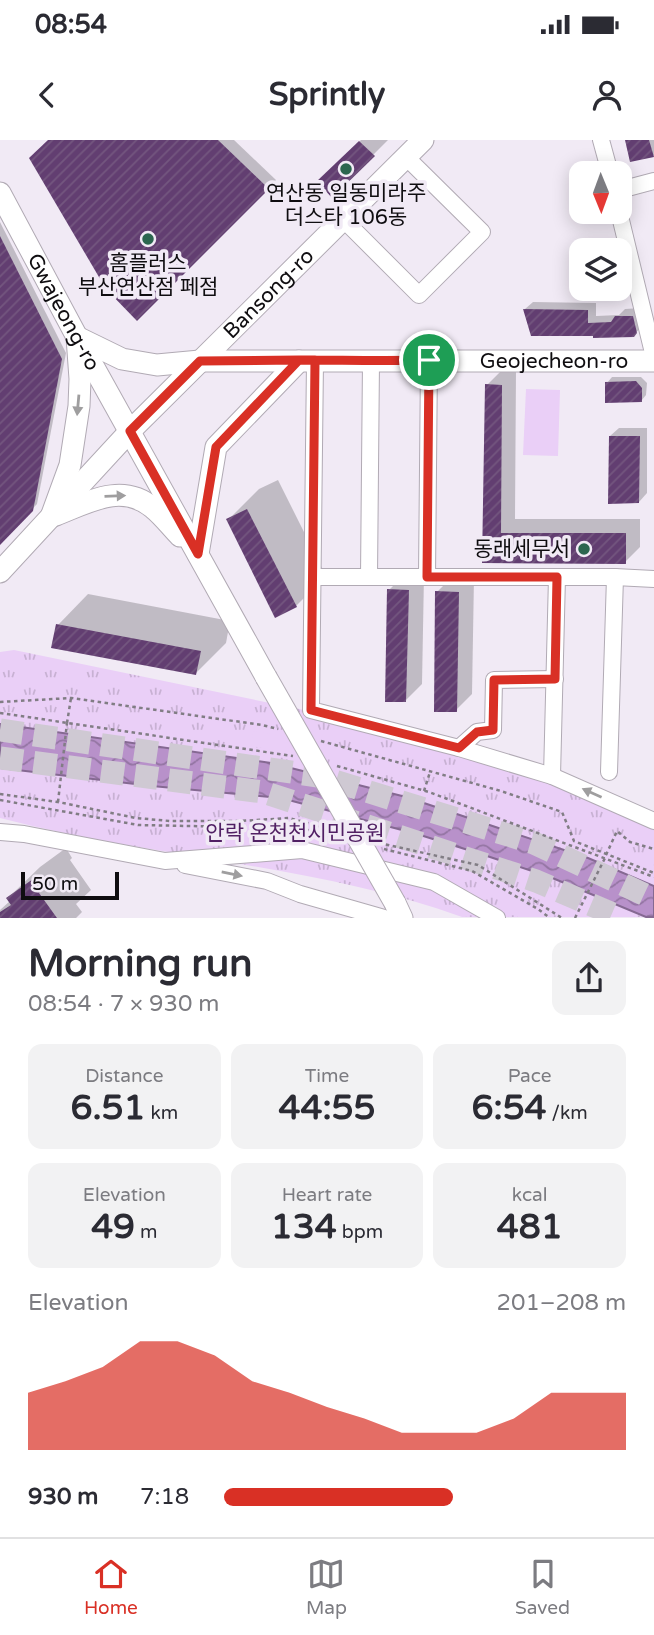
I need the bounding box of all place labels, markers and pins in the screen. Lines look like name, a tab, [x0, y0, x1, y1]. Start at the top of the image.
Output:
marker: 연산동 일동미라주 더스타 106동	[338, 161, 354, 177]
place label: 연산동 일동미라주 더스타 106동	[266, 181, 426, 230]
marker: 홈플러스 부산연산점 페점	[140, 231, 156, 247]
place label: 홈플러스 부산연산점 페점	[78, 251, 218, 300]
pin	[399, 330, 459, 390]
place label: 동래세무서	[473, 537, 570, 562]
marker: 동래세무서	[576, 541, 592, 557]

